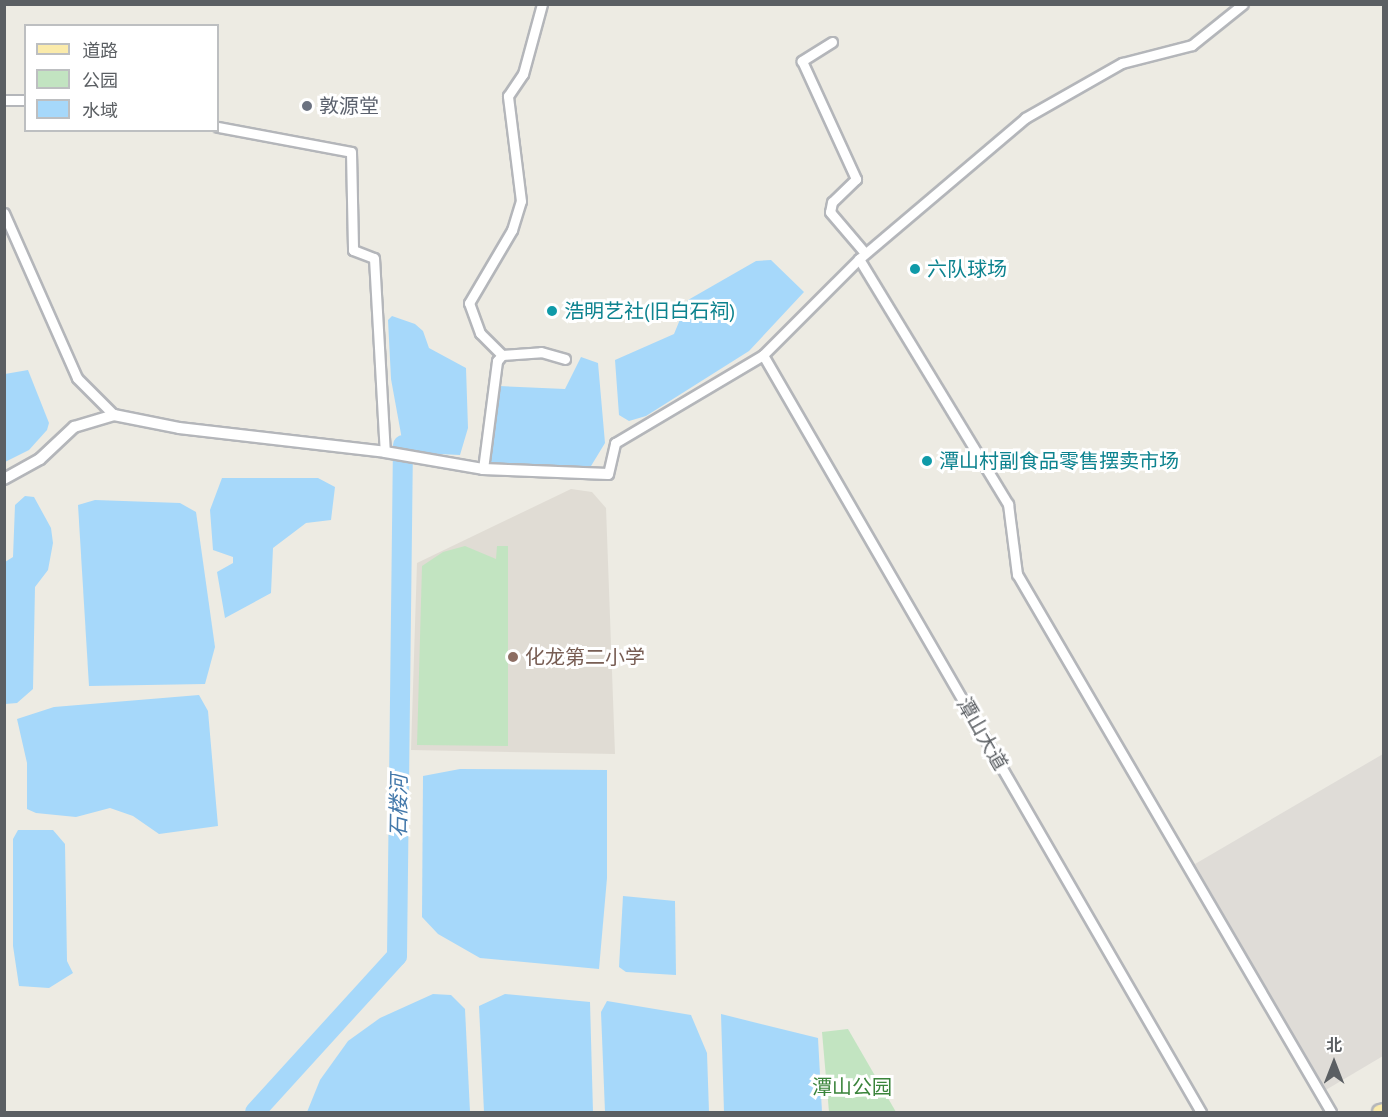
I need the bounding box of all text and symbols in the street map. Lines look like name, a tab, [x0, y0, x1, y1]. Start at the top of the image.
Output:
legend	[24, 24, 219, 132]
text: 道路	[82, 39, 118, 62]
text: 公园	[82, 69, 118, 92]
place label: 敦源堂	[319, 94, 379, 118]
text: 水域	[82, 99, 118, 122]
marker: 敦源堂	[300, 99, 314, 113]
place label: 六队球场	[927, 257, 1007, 281]
marker: 六队球场	[908, 262, 922, 276]
place label: 浩明艺社(旧白石祠)	[564, 299, 735, 323]
marker: 浩明艺社(旧白石祠)	[545, 304, 559, 318]
place label: 潭山村副食品零售摆卖市场	[939, 449, 1179, 473]
marker: 潭山村副食品零售摆卖市场	[920, 454, 934, 468]
place label: 化龙第二小学	[525, 645, 645, 669]
marker: 化龙第二小学	[506, 650, 520, 664]
street label: 潭山大道	[952, 693, 1012, 775]
water label: 石楼河	[386, 774, 412, 838]
north arrow	[1304, 1033, 1364, 1093]
text: 北	[1326, 1035, 1342, 1055]
park label: 潭山公园	[812, 1075, 892, 1099]

